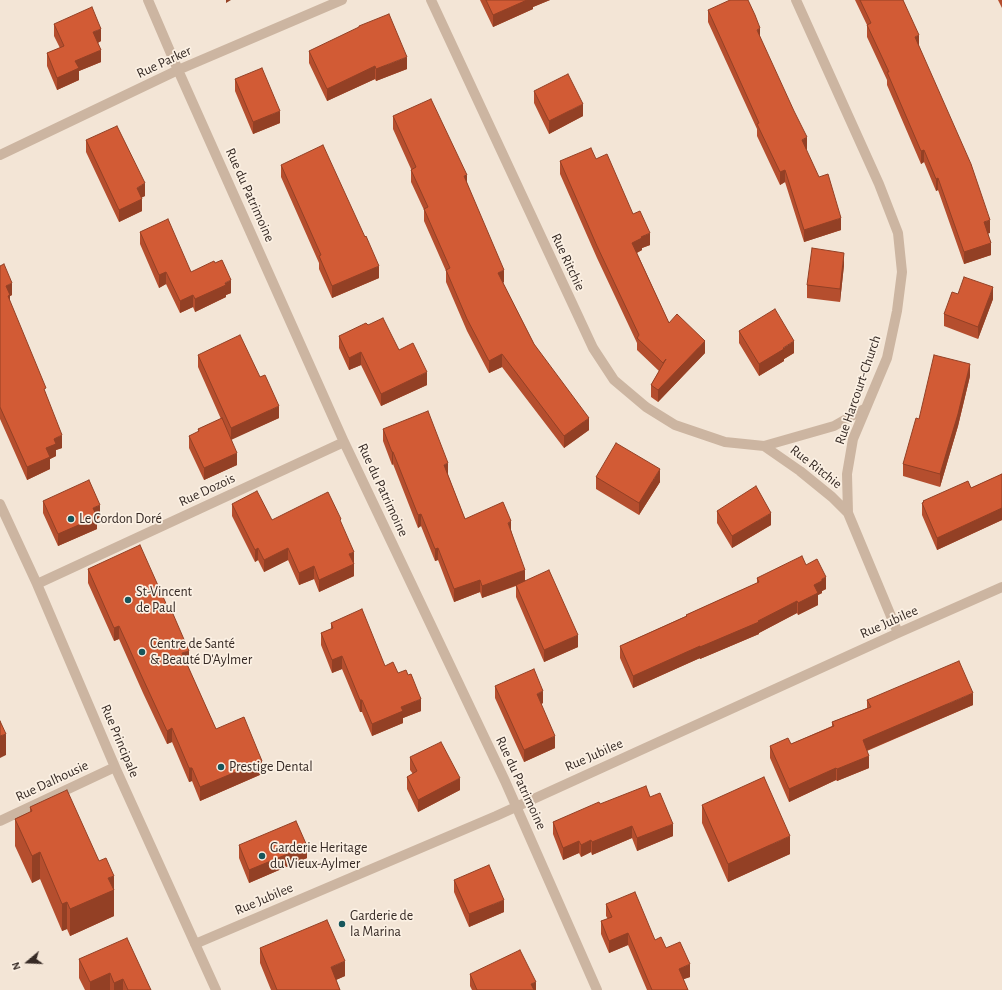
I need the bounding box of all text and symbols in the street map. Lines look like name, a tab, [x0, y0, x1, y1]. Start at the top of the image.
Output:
street label: Rue Parker	[134, 42, 194, 82]
street label: Rue du Patrimoine	[222, 145, 278, 245]
street label: Rue Ritchie	[547, 231, 589, 293]
street label: Rue Harcourt-Church	[831, 333, 885, 447]
street label: Rue du Patrimoine	[354, 441, 412, 539]
street label: Rue Ritchie	[787, 442, 845, 492]
street label: Rue Dozois	[176, 470, 238, 510]
place label: Le Cordon Doré	[79, 511, 162, 527]
marker: Le Cordon Doré	[66, 514, 76, 524]
place label: St-Vincent de Paul	[136, 584, 192, 616]
marker: St-Vincent de Paul	[123, 595, 133, 605]
street label: Rue Jubilee	[857, 602, 921, 642]
place label: Centre de Santé & Beauté D'Aylmer	[150, 636, 252, 668]
marker: Centre de Santé & Beauté D'Aylmer	[137, 647, 147, 657]
street label: Rue Principale	[97, 702, 143, 780]
street label: Rue du Patrimoine	[492, 734, 550, 832]
street label: Rue Jubilee	[562, 735, 626, 775]
street label: Rue Dalhousie	[13, 757, 91, 805]
place label: Prestige Dental	[229, 759, 313, 775]
marker: Prestige Dental	[216, 762, 226, 772]
place label: Garderie Heritage du Vieux-Aylmer	[270, 840, 367, 872]
marker: Garderie Heritage du Vieux-Aylmer	[257, 851, 267, 861]
street label: Rue Jubilee	[232, 879, 296, 919]
place label: Garderie de la Marina	[350, 908, 413, 940]
marker: Garderie de la Marina	[337, 919, 347, 929]
north arrow	[8, 942, 48, 982]
text: N	[10, 961, 23, 971]

